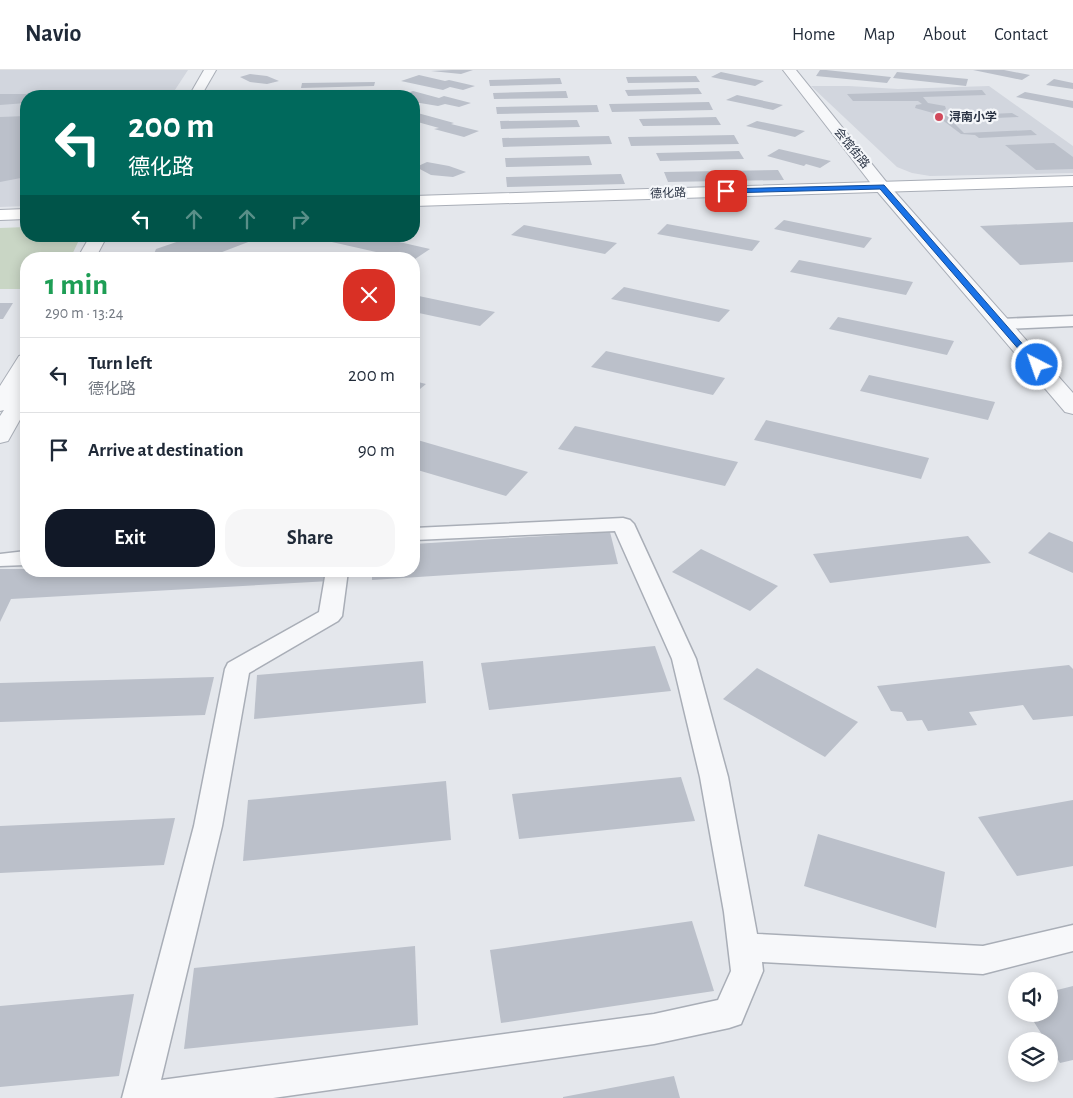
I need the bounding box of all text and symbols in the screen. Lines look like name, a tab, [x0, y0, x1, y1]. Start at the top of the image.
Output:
text: Navio	[25, 22, 81, 46]
text: Home	[792, 26, 835, 44]
text: Map	[863, 26, 895, 44]
text: About	[923, 26, 966, 44]
text: Contact	[994, 26, 1048, 44]
text: 200 m	[128, 109, 215, 144]
icon: left	[45, 110, 110, 175]
place label: 浔南小学	[949, 110, 997, 123]
marker: 浔南小学	[933, 111, 945, 123]
street label: 会馆街路	[832, 125, 873, 170]
text: 德化路	[128, 156, 194, 178]
pin	[705, 170, 747, 212]
icon: arrive	[712, 177, 740, 205]
street label: 德化路	[650, 185, 686, 200]
icon: left	[127, 205, 155, 233]
icon: ahead	[180, 205, 208, 233]
icon: ahead	[233, 205, 261, 233]
icon: right	[286, 205, 314, 233]
button: close	[343, 269, 395, 321]
text: 1 min	[45, 270, 108, 300]
text: 290 m · 13:24	[45, 305, 123, 321]
position arrow	[1010, 338, 1062, 390]
text: Turn left	[88, 354, 152, 373]
icon: left	[45, 361, 73, 389]
text: 200 m	[348, 366, 395, 385]
text: 德化路	[88, 381, 136, 397]
icon: arrive	[45, 436, 73, 464]
text: Arrive at destination	[88, 441, 244, 460]
text: 90 m	[358, 441, 395, 460]
button: Exit	[45, 509, 215, 567]
button: Share	[225, 509, 395, 567]
map controls	[1008, 972, 1058, 1082]
button: sound	[1008, 972, 1058, 1022]
button: layers	[1008, 1032, 1058, 1082]

